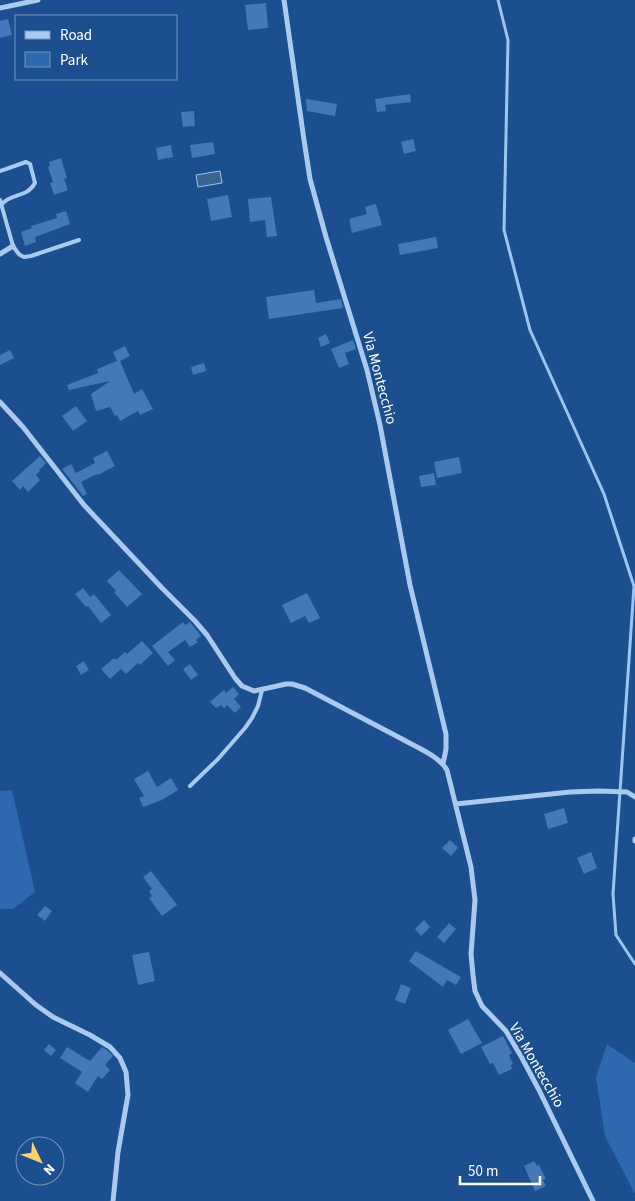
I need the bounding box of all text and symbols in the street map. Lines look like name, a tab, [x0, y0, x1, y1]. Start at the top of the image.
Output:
legend	[15, 15, 178, 80]
text: Road	[60, 25, 92, 46]
text: Park	[60, 50, 89, 71]
street label: Via Montecchio	[357, 330, 402, 427]
street label: Via Montecchio	[504, 1019, 569, 1112]
north arrow	[15, 1136, 65, 1186]
scale bar	[460, 1154, 540, 1186]
text: N	[38, 1159, 59, 1179]
text: 50 m	[468, 1161, 498, 1182]

